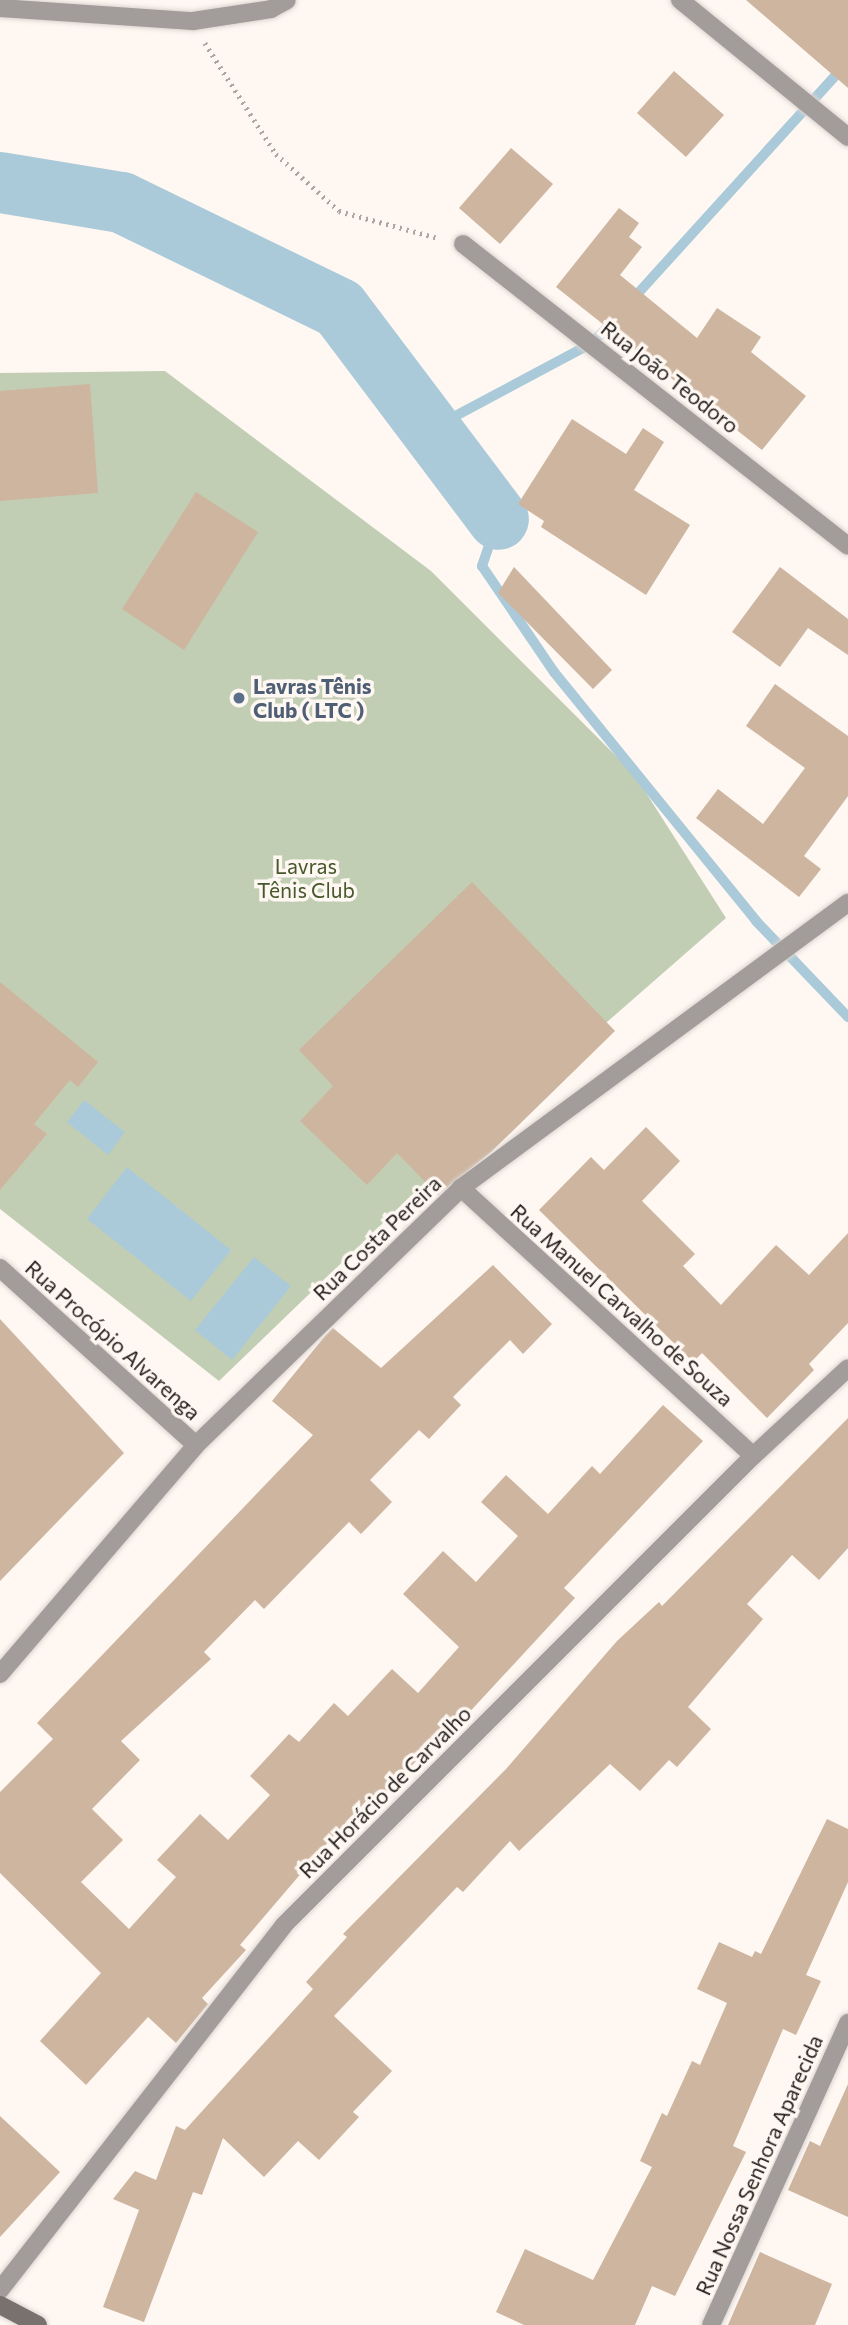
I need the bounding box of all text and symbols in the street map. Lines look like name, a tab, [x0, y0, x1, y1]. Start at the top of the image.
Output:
street label: Rua João Teodoro	[596, 316, 744, 438]
place label: Lavras Tênis Club ( LTC )	[253, 673, 372, 723]
marker: Lavras Tênis Club ( LTC )	[231, 690, 247, 706]
park label: Lavras Tênis Club	[257, 853, 355, 903]
street label: Rua Costa Pereira	[308, 1171, 446, 1305]
street label: Rua Manuel Carvalho de Souza	[506, 1199, 738, 1411]
street label: Rua Procópio Alvarenga	[20, 1255, 206, 1425]
street label: Rua Horácio de Carvalho	[294, 1701, 476, 1883]
street label: Rua Nossa Senhora Aparecida	[690, 2031, 828, 2299]

